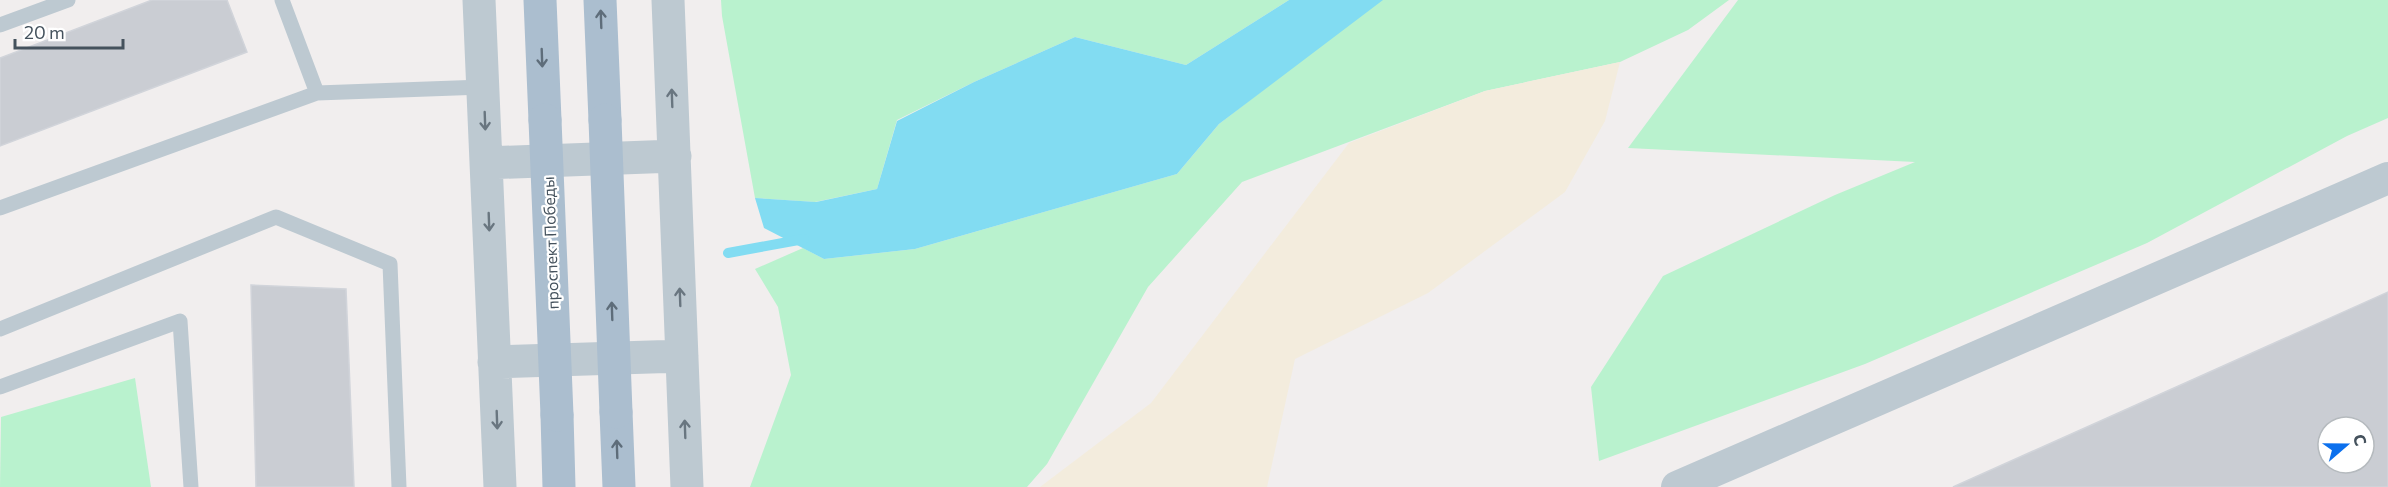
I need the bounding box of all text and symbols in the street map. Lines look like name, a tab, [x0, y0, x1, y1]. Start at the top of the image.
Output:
one-way arrow	[595, 10, 607, 30]
scale bar	[15, 12, 123, 50]
text: 20 m	[24, 21, 65, 43]
one-way arrow	[537, 48, 548, 68]
one-way arrow	[667, 88, 678, 108]
one-way arrow	[479, 111, 490, 131]
street label: проспект Победы	[538, 176, 562, 310]
one-way arrow	[483, 211, 494, 231]
one-way arrow	[675, 288, 686, 308]
one-way arrow	[606, 302, 618, 322]
one-way arrow	[491, 409, 502, 429]
north arrow	[2316, 415, 2376, 475]
one-way arrow	[680, 419, 691, 439]
text: С	[2350, 431, 2371, 448]
one-way arrow	[612, 440, 623, 460]

